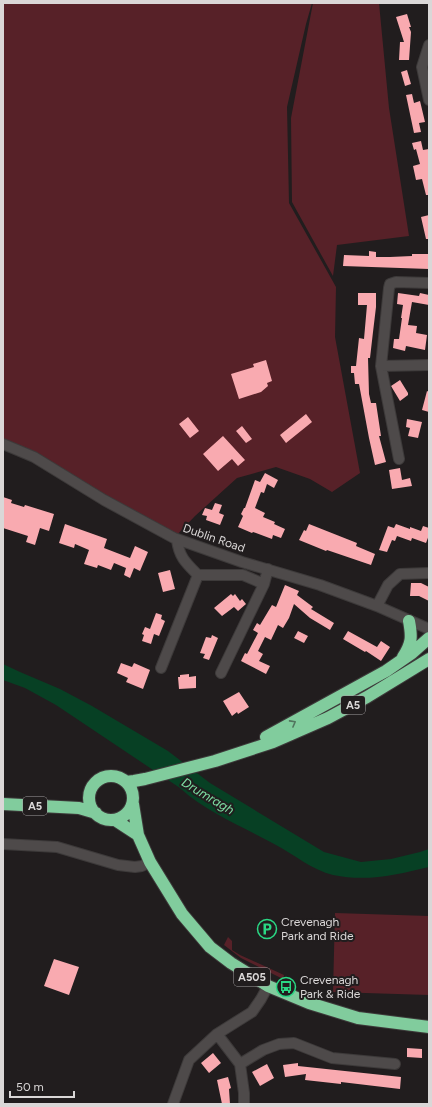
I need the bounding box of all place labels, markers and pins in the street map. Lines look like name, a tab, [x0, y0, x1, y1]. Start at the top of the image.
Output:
place label: Crevenagh Park and Ride	[281, 915, 354, 943]
parking icon: Crevenagh Park and Ride	[256, 918, 278, 940]
place label: Crevenagh Park & Ride	[300, 973, 361, 1001]
bus stop icon: Crevenagh Park & Ride	[275, 976, 297, 998]

